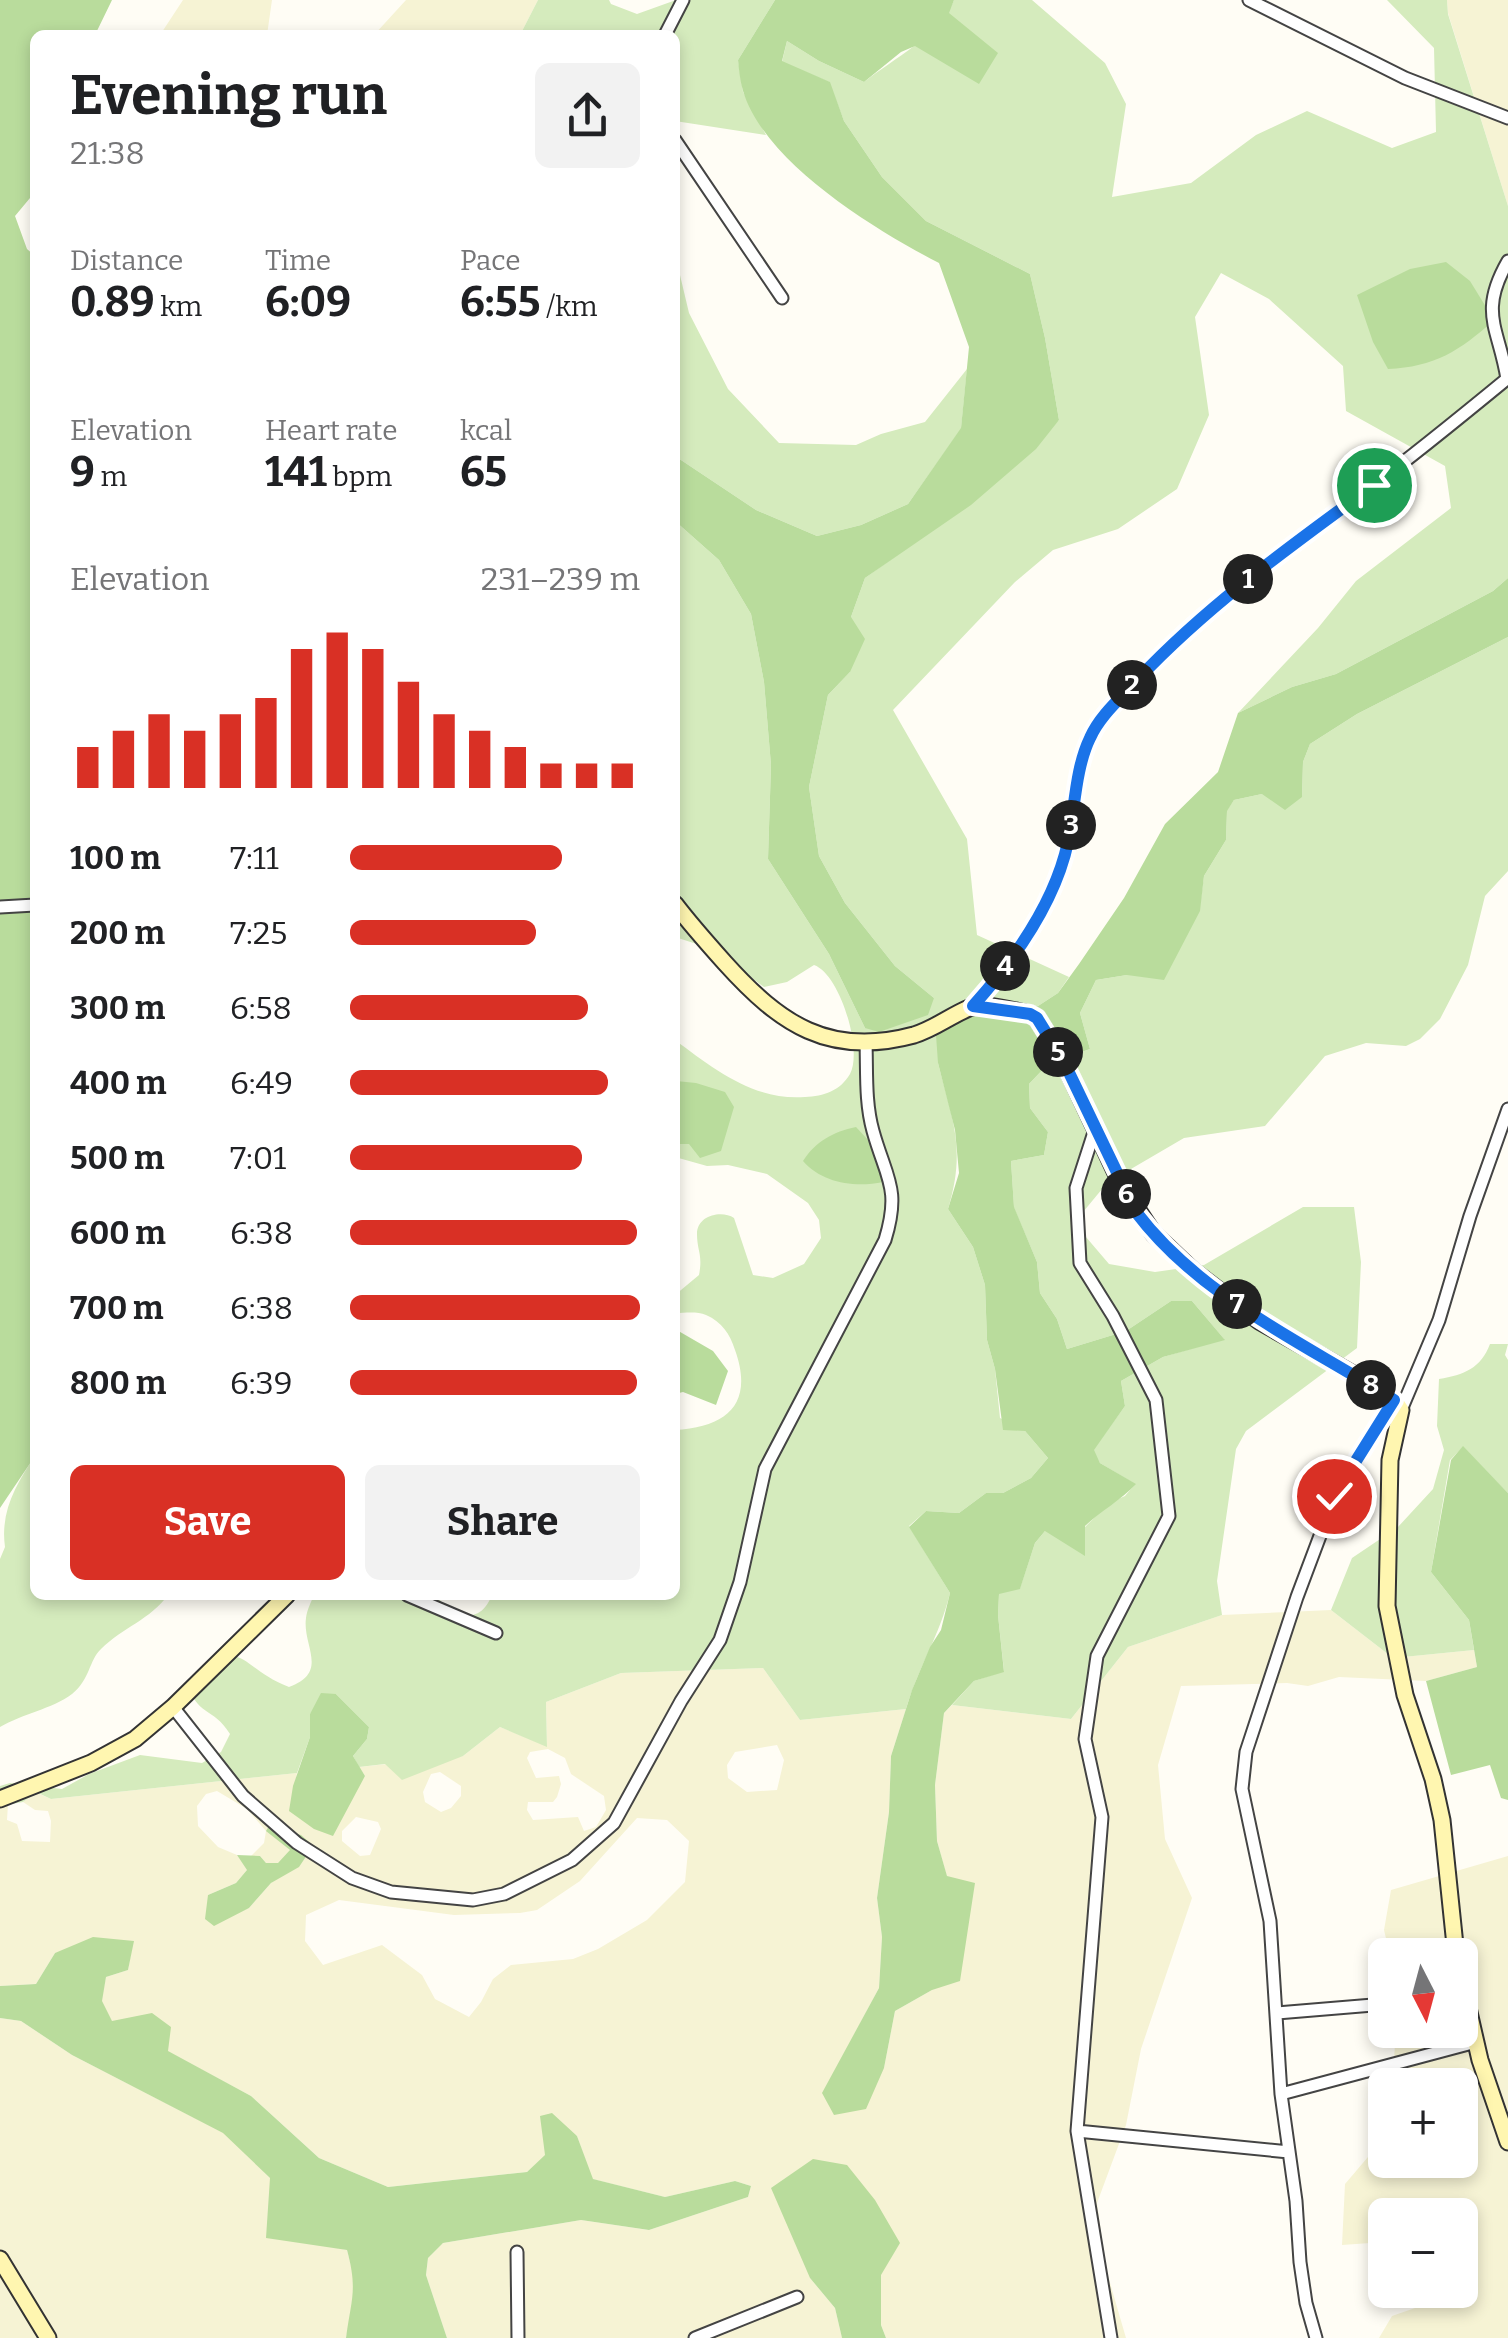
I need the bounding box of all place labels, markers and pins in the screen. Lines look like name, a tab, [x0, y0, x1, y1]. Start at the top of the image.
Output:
pin	[1332, 443, 1417, 528]
pin: 1	[1223, 554, 1273, 604]
pin: 2	[1107, 660, 1157, 710]
pin: 3	[1046, 800, 1096, 850]
pin: 4	[980, 941, 1030, 991]
pin: 5	[1033, 1027, 1083, 1077]
pin: 6	[1101, 1169, 1151, 1219]
pin: 7	[1212, 1279, 1262, 1329]
pin: 8	[1346, 1360, 1396, 1410]
pin	[1292, 1454, 1377, 1539]

